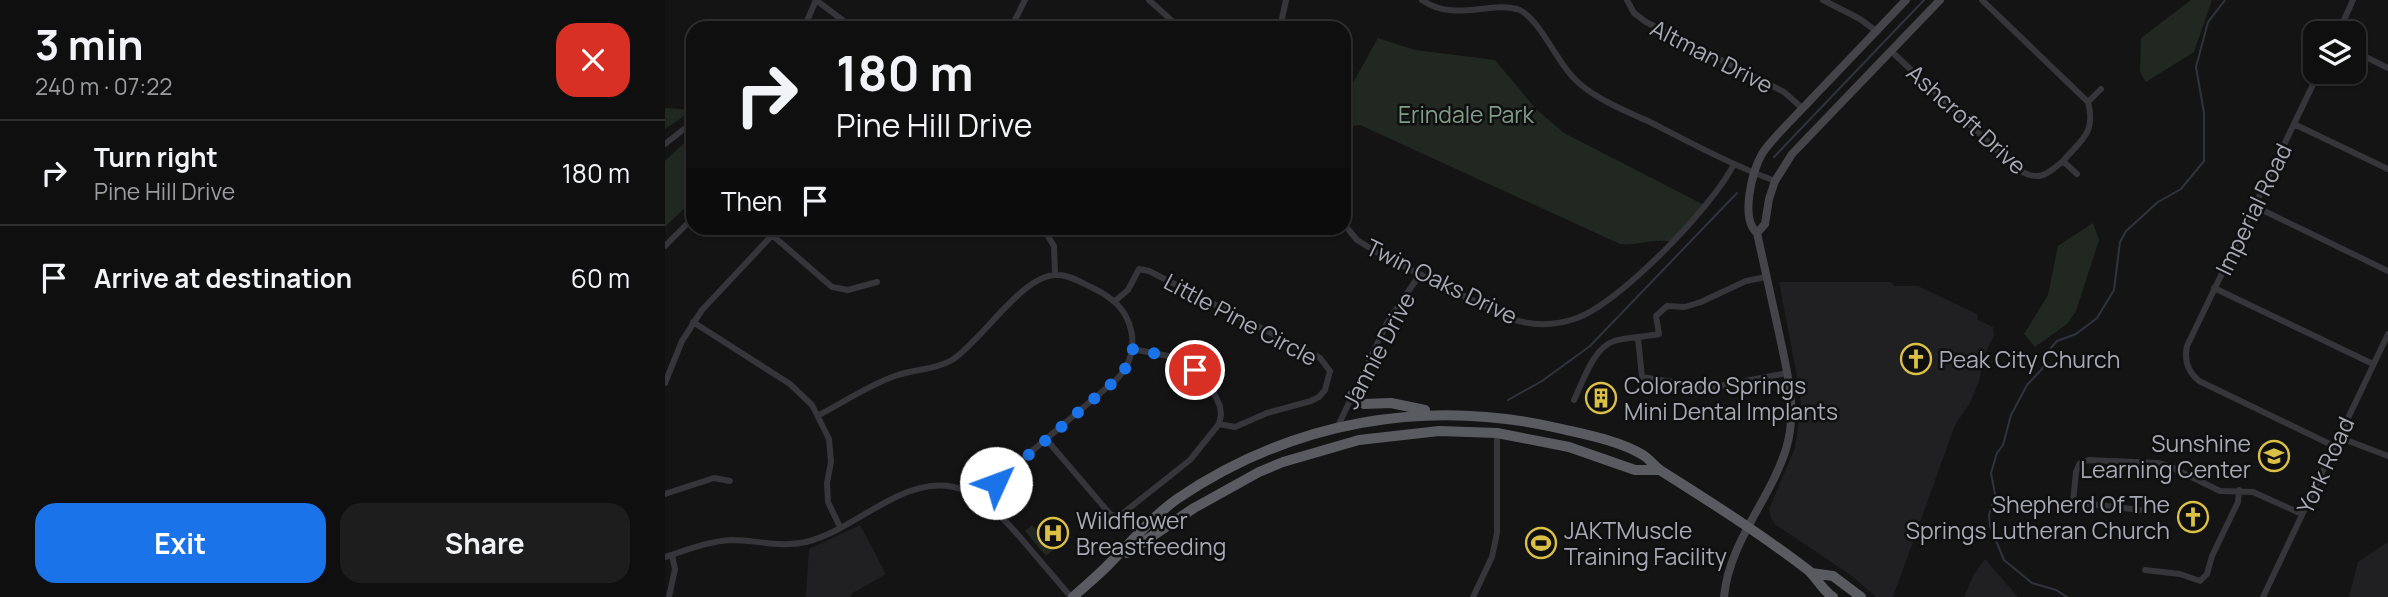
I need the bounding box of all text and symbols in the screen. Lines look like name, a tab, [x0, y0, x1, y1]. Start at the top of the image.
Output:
street label: Altman Drive	[1645, 11, 1779, 101]
text: 3 min	[35, 15, 144, 73]
map controls	[2303, 21, 2366, 84]
button: layers	[2303, 21, 2366, 84]
button: close	[556, 23, 630, 97]
text: 180 m	[836, 39, 974, 106]
icon: right	[721, 49, 812, 140]
street label: Ashcroft Drive	[1900, 57, 2034, 181]
text: 240 m · 07:22	[35, 70, 172, 102]
park label: Erindale Park	[1398, 98, 1535, 130]
text: Pine Hill Drive	[836, 103, 1032, 147]
street label: Imperial Road	[2207, 138, 2299, 280]
text: Turn right	[94, 139, 218, 175]
icon: right	[35, 154, 73, 192]
text: 180 m	[562, 155, 630, 191]
text: Pine Hill Drive	[94, 175, 235, 207]
icon: arrive	[796, 182, 834, 220]
text: Then	[721, 183, 782, 219]
street label: Twin Oaks Drive	[1361, 231, 1523, 331]
icon: arrive	[35, 259, 73, 297]
text: Arrive at destination	[94, 260, 352, 296]
text: 60 m	[571, 260, 630, 296]
street label: Little Pine Circle	[1159, 265, 1323, 373]
street label: Jannie Drive	[1334, 286, 1422, 414]
pin	[1165, 340, 1225, 400]
church icon: Peak City Church	[1899, 342, 1933, 376]
place label: Peak City Church	[1939, 343, 2120, 375]
icon: arrive	[1176, 351, 1214, 389]
place label: Colorado Springs Mini Dental Implants	[1624, 369, 1838, 427]
building icon: Colorado Springs Mini Dental Implants	[1584, 381, 1618, 415]
street label: York Road	[2289, 411, 2361, 519]
place label: Sunshine Learning Center	[2080, 427, 2251, 485]
school or university icon: Sunshine Learning Center	[2257, 439, 2291, 473]
position arrow	[959, 446, 1033, 520]
place label: Shepherd Of The Springs Lutheran Church	[1906, 488, 2170, 546]
church icon: Shepherd Of The Springs Lutheran Church	[2176, 500, 2210, 534]
button: Exit	[35, 503, 326, 583]
button: Share	[340, 503, 630, 583]
place label: Wildflower Breastfeeding	[1076, 504, 1226, 562]
place label: JAKTMuscle Training Facility	[1564, 514, 1727, 572]
hospital icon: Wildflower Breastfeeding	[1036, 516, 1070, 550]
sports icon: JAKTMuscle Training Facility	[1524, 526, 1558, 560]

